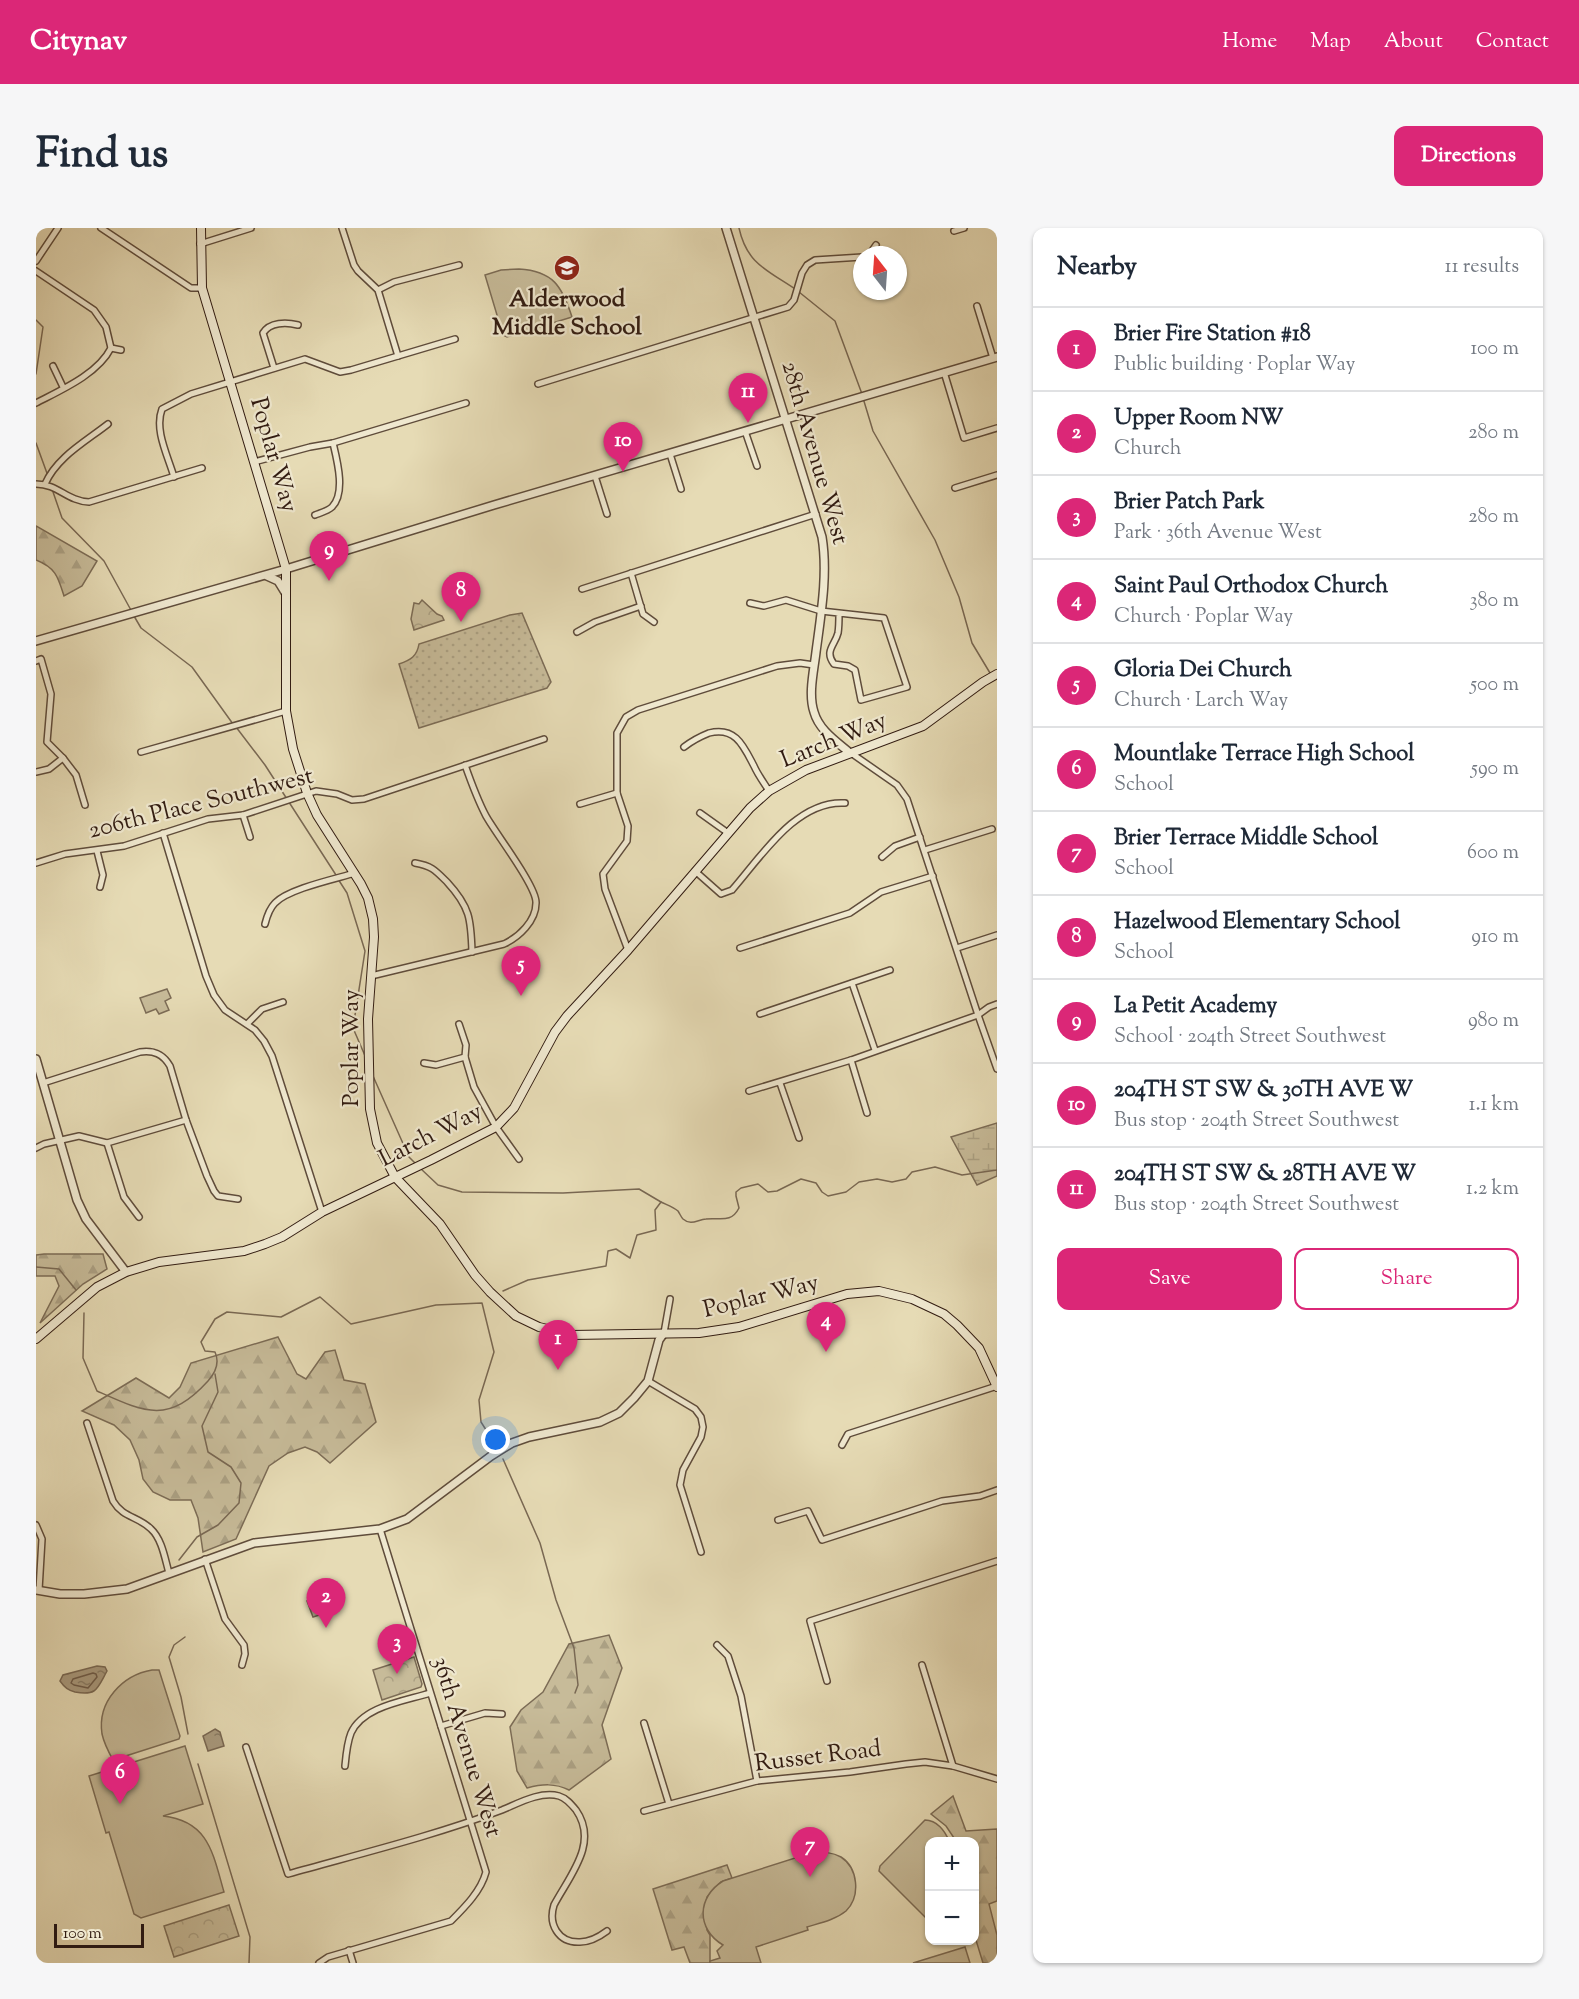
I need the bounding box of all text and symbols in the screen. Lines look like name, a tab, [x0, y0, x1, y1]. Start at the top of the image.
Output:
text: Citynav	[30, 22, 127, 62]
text: Home	[1222, 27, 1277, 57]
text: Map	[1310, 27, 1351, 57]
text: About	[1384, 27, 1443, 57]
text: Contact	[1476, 27, 1549, 57]
text: Find us	[36, 126, 168, 186]
button: Directions	[1394, 126, 1543, 186]
north arrow	[853, 246, 907, 300]
text: Nearby	[1057, 249, 1137, 286]
school or university icon: Alderwood Middle School	[552, 253, 582, 283]
text: 11 results	[1445, 253, 1519, 282]
place label: Alderwood Middle School	[492, 283, 642, 345]
text: Brier Fire Station #18	[1114, 319, 1311, 351]
text: 1	[1073, 335, 1080, 364]
text: 100 m	[1470, 335, 1519, 364]
text: Public building · Poplar Way	[1114, 351, 1355, 380]
street label: 28th Avenue West	[772, 357, 856, 549]
pin: 11	[728, 374, 768, 423]
street label: Poplar Way	[240, 394, 306, 516]
text: Upper Room NW	[1114, 403, 1283, 435]
text: 2	[1072, 419, 1081, 448]
text: 280 m	[1468, 419, 1519, 448]
pin: 10	[604, 422, 642, 472]
text: Church	[1114, 435, 1181, 464]
text: Brier Patch Park	[1114, 487, 1264, 519]
text: 3	[1072, 503, 1081, 532]
text: 280 m	[1468, 503, 1519, 532]
text: Park · 36th Avenue West	[1114, 519, 1322, 548]
pin: 9	[310, 532, 348, 581]
text: Saint Paul Orthodox Church	[1114, 571, 1388, 603]
pin: 8	[442, 572, 480, 622]
text: 4	[1071, 587, 1082, 616]
text: 380 m	[1470, 587, 1519, 616]
text: Church · Poplar Way	[1114, 603, 1293, 632]
text: Gloria Dei Church	[1114, 655, 1292, 687]
text: 5	[1073, 671, 1080, 700]
text: 500 m	[1470, 671, 1519, 700]
text: Church · Larch Way	[1114, 687, 1288, 716]
street label: Larch Way	[776, 704, 892, 778]
text: Mountlake Terrace High School	[1114, 739, 1414, 771]
text: 6	[1072, 755, 1081, 784]
text: 590 m	[1471, 755, 1519, 784]
street label: 206th Place Southwest	[85, 760, 317, 848]
text: School	[1114, 771, 1174, 800]
text: Brier Terrace Middle School	[1114, 823, 1378, 855]
text: 7	[1071, 839, 1082, 868]
text: 600 m	[1467, 839, 1519, 868]
text: School	[1114, 855, 1174, 884]
text: Hazelwood Elementary School	[1114, 907, 1400, 939]
text: 8	[1072, 923, 1082, 952]
text: 910 m	[1471, 923, 1519, 952]
text: School	[1114, 939, 1174, 968]
pin: 5	[502, 946, 540, 996]
street label: Poplar Way	[335, 989, 369, 1107]
text: La Petit Academy	[1114, 991, 1277, 1023]
text: 9	[1072, 1007, 1081, 1036]
text: 980 m	[1468, 1007, 1519, 1036]
text: School · 204th Street Southwest	[1114, 1023, 1386, 1052]
text: 204TH ST SW & 30TH AVE W	[1114, 1075, 1413, 1107]
text: 10	[1068, 1091, 1085, 1120]
text: 1.1 km	[1469, 1091, 1519, 1120]
street label: Larch Way	[373, 1095, 489, 1177]
text: Bus stop · 204th Street Southwest	[1114, 1107, 1399, 1136]
text: 204TH ST SW & 28TH AVE W	[1114, 1159, 1416, 1191]
text: 11	[1070, 1175, 1083, 1204]
text: 1.2 km	[1466, 1175, 1519, 1204]
text: Bus stop · 204th Street Southwest	[1114, 1191, 1399, 1220]
button: Save	[1057, 1248, 1282, 1310]
button: Share	[1294, 1248, 1519, 1310]
street label: Poplar Way	[700, 1266, 822, 1328]
pin: 4	[806, 1302, 846, 1352]
pin: 1	[538, 1320, 578, 1370]
your location	[481, 1425, 510, 1454]
pin: 2	[306, 1578, 346, 1628]
pin: 3	[378, 1624, 416, 1674]
street label: 36th Avenue West	[422, 1653, 510, 1841]
street label: Russet Road	[753, 1732, 884, 1782]
pin: 6	[100, 1754, 140, 1804]
pin: 7	[790, 1828, 830, 1877]
map controls	[925, 1837, 979, 1945]
button: +	[925, 1837, 979, 1891]
button: −	[925, 1891, 979, 1945]
scale bar	[54, 1921, 144, 1948]
text: 100 m	[63, 1923, 102, 1946]

